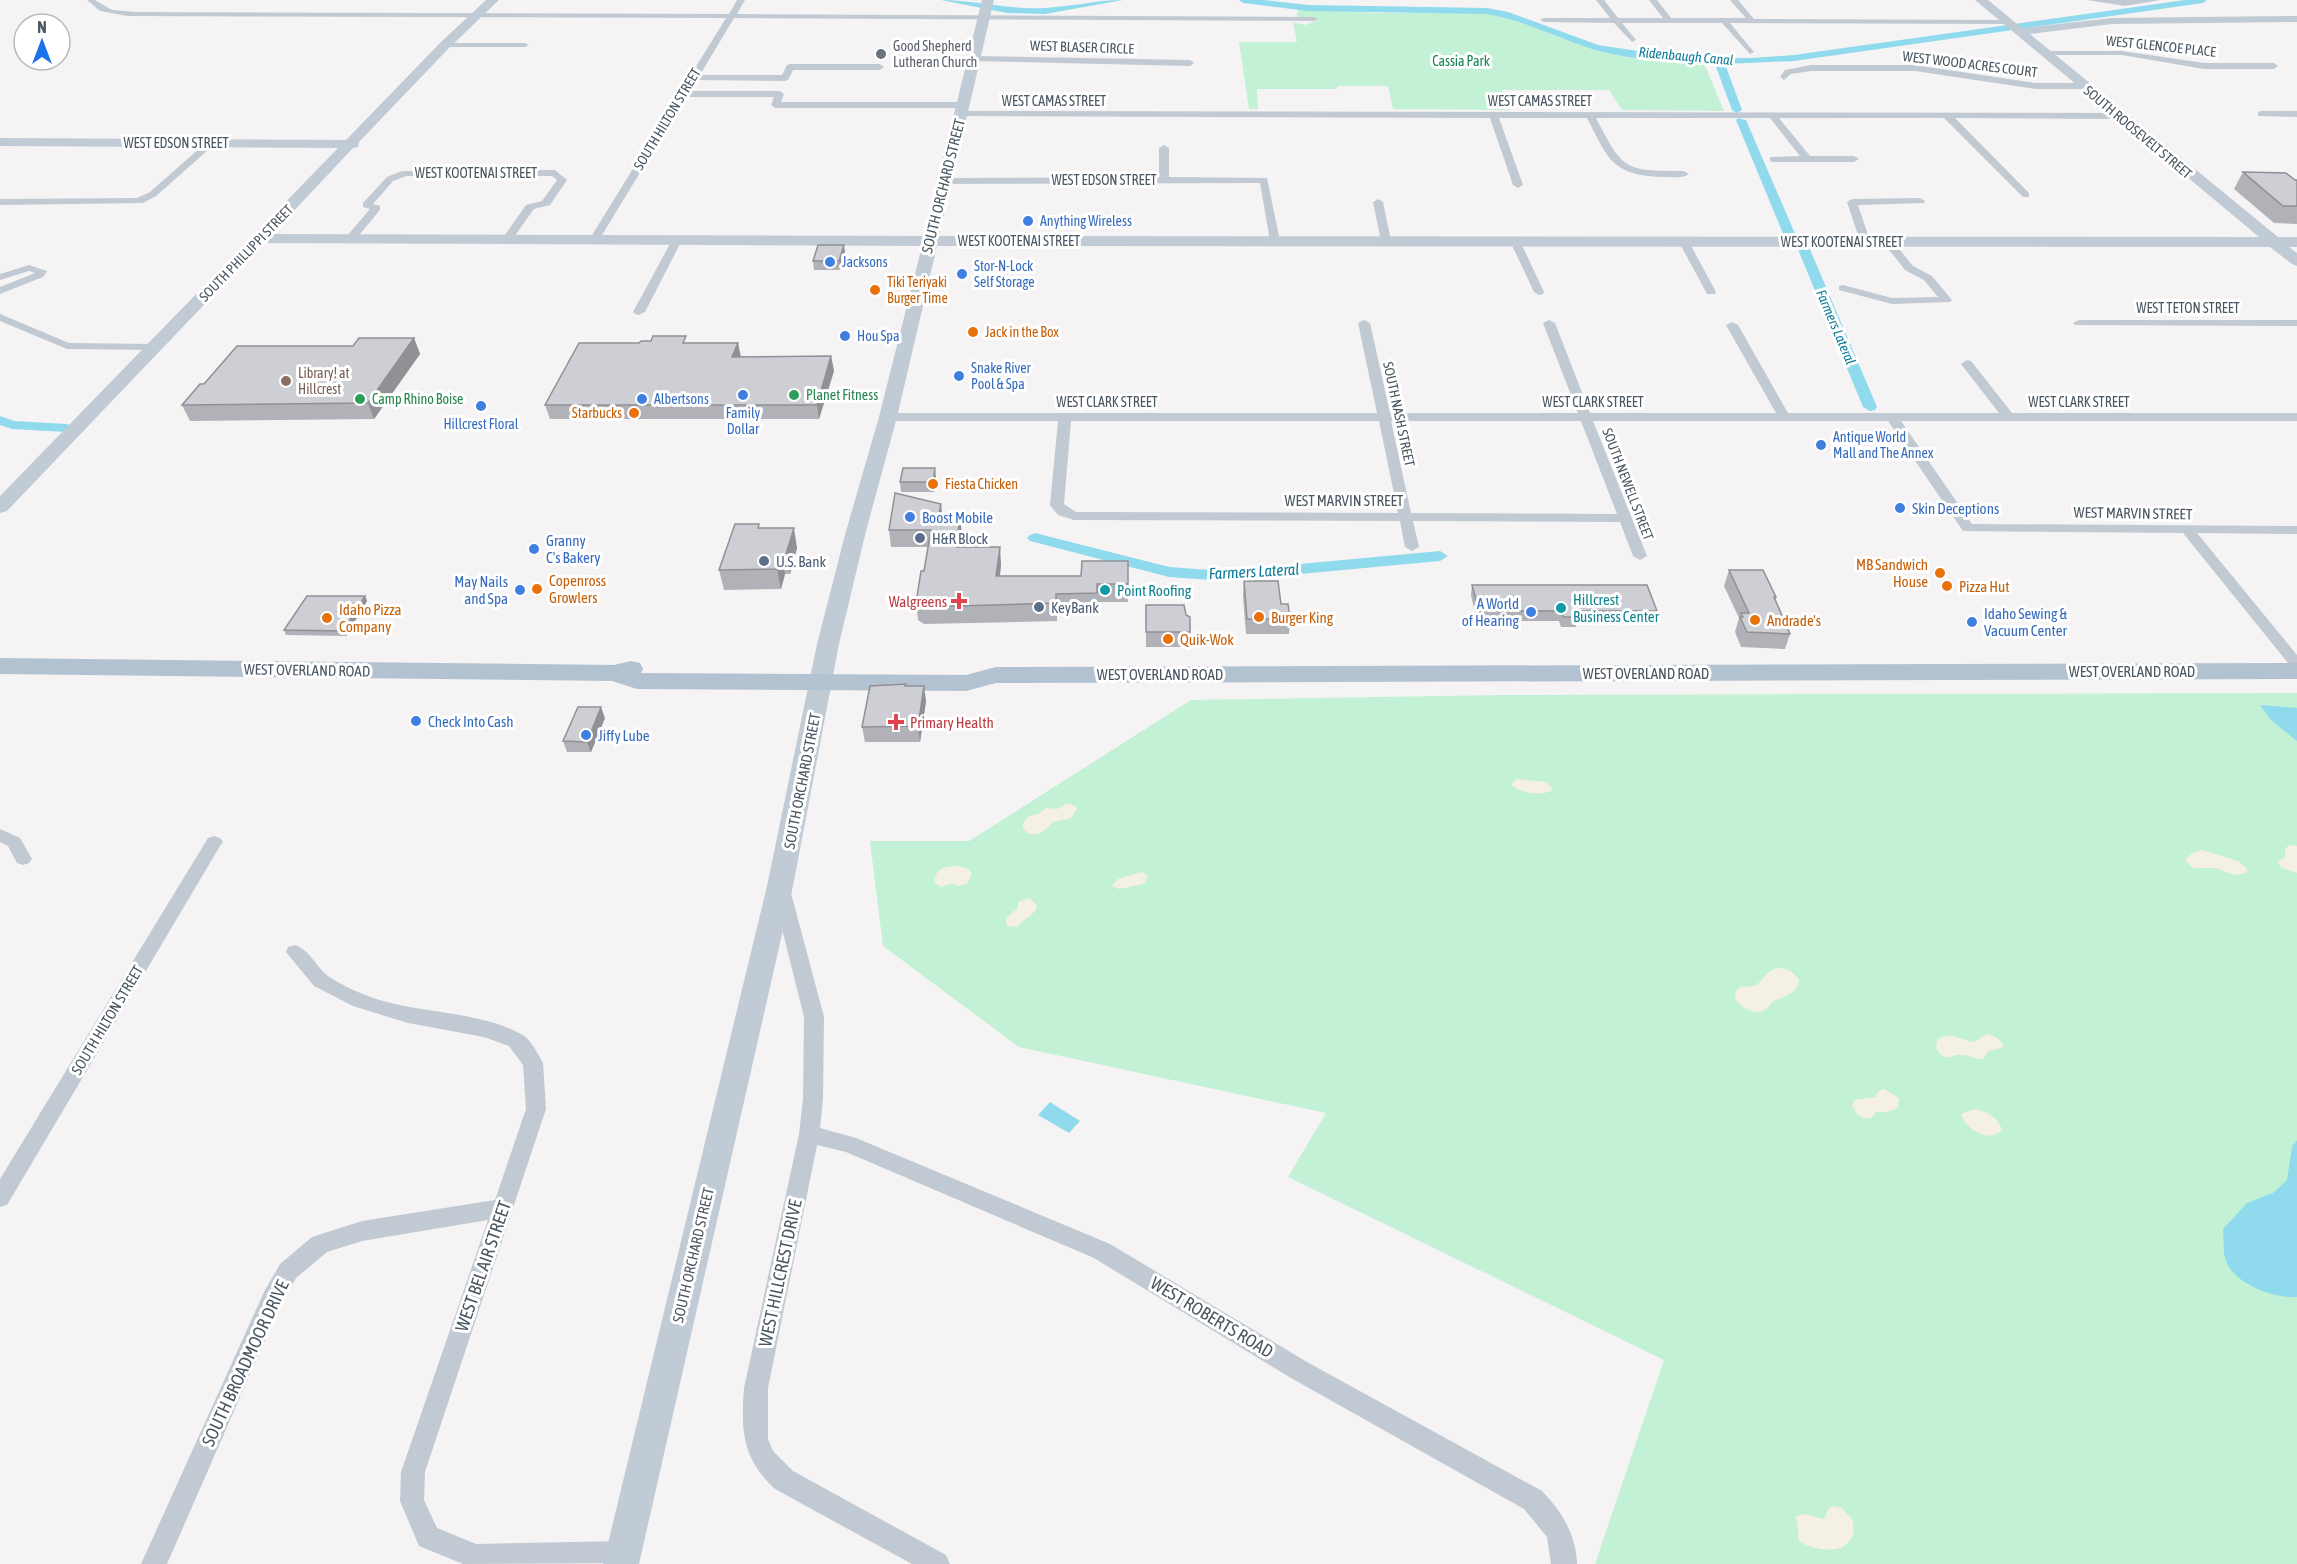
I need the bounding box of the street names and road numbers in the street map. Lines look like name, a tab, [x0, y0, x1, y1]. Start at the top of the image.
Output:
street label: WEST GLENCOE PLACE	[2105, 32, 2217, 60]
street label: WEST BLASER CIRCLE	[1030, 37, 1134, 57]
street label: WEST WOOD ACRES COURT	[1902, 48, 2038, 80]
street label: SOUTH HILTON STREET	[630, 65, 704, 173]
street label: SOUTH ROOSEVELT STREET	[2081, 82, 2195, 182]
street label: WEST CAMAS STREET	[1002, 93, 1106, 109]
street label: WEST CAMAS STREET	[1488, 93, 1592, 109]
street label: SOUTH ORCHARD STREET	[918, 117, 968, 255]
street label: WEST EDSON STREET	[123, 135, 229, 151]
street label: WEST KOOTENAI STREET	[415, 165, 537, 181]
street label: WEST EDSON STREET	[1051, 172, 1157, 188]
street label: SOUTH PHILLIPPI STREET	[196, 201, 296, 305]
street label: WEST KOOTENAI STREET	[958, 233, 1080, 249]
street label: WEST KOOTENAI STREET	[1781, 234, 1903, 250]
street label: WEST TETON STREET	[2136, 300, 2240, 316]
street label: SOUTH NASH STREET	[1380, 360, 1418, 468]
street label: WEST CLARK STREET	[1056, 394, 1158, 410]
street label: WEST CLARK STREET	[1542, 394, 1644, 410]
street label: WEST CLARK STREET	[2028, 394, 2130, 410]
street label: SOUTH NEWELL STREET	[1599, 426, 1657, 542]
street label: WEST MARVIN STREET	[1285, 492, 1404, 509]
street label: WEST MARVIN STREET	[2073, 503, 2193, 523]
street label: WEST OVERLAND ROAD	[244, 660, 370, 680]
street label: WEST OVERLAND ROAD	[2069, 663, 2195, 680]
street label: WEST OVERLAND ROAD	[1583, 665, 1709, 682]
street label: WEST OVERLAND ROAD	[1097, 666, 1223, 683]
street label: SOUTH ORCHARD STREET	[780, 711, 824, 850]
street label: SOUTH HILTON STREET	[68, 962, 146, 1078]
street label: SOUTH ORCHARD STREET	[669, 1186, 717, 1324]
street label: WEST HILLCREST DRIVE	[754, 1197, 806, 1349]
street label: WEST BEL AIR STREET	[451, 1198, 515, 1334]
street label: WEST ROBERTS ROAD	[1147, 1272, 1277, 1362]
street label: SOUTH BROADMOOR DRIVE	[197, 1276, 293, 1449]

